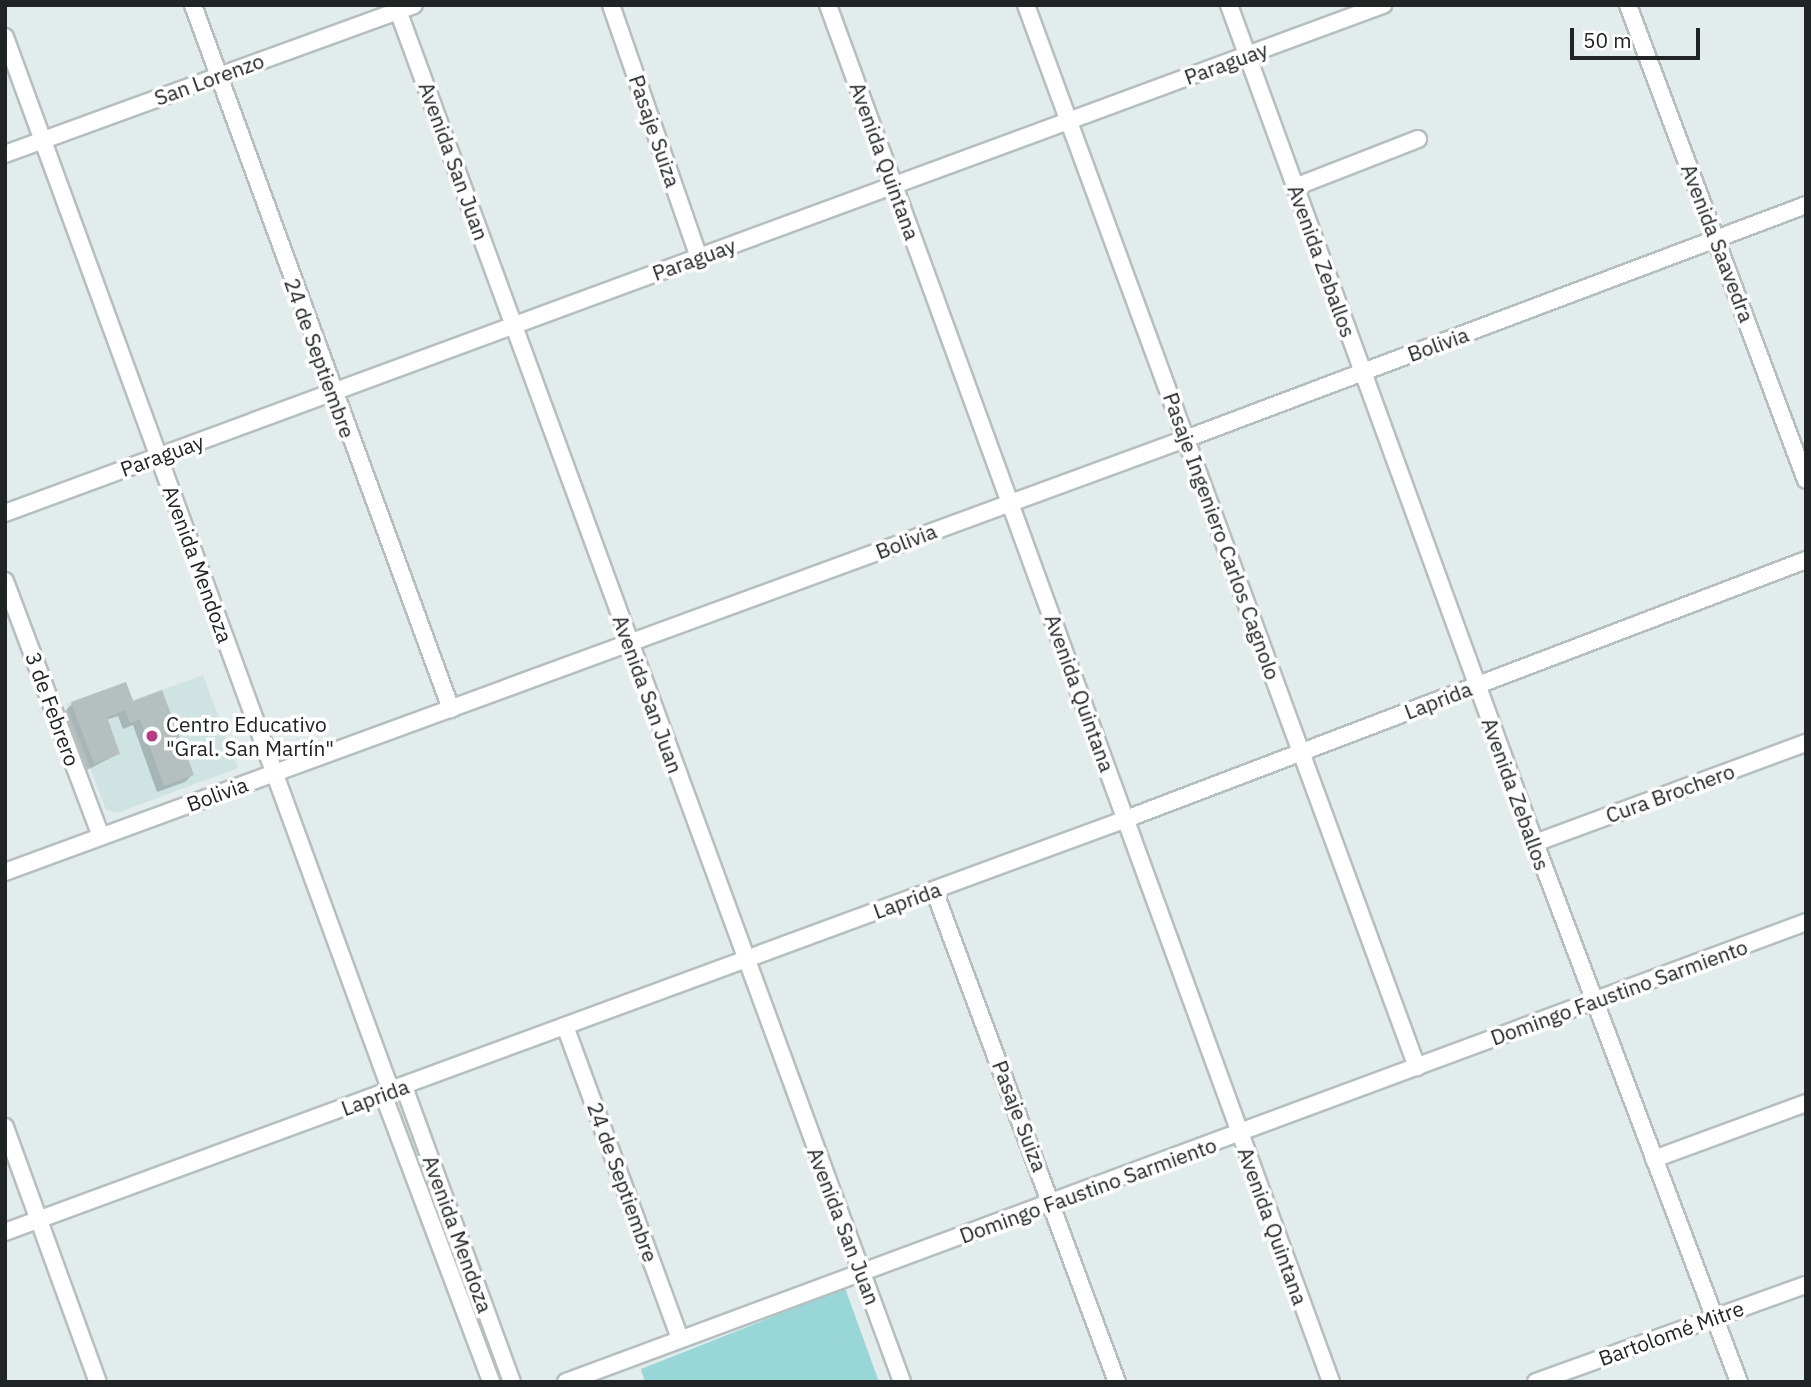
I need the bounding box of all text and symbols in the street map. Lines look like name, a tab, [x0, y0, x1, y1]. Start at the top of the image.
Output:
scale bar	[1573, 14, 1702, 58]
text: 50 m	[1583, 26, 1632, 54]
street label: Paraguay	[1181, 36, 1271, 90]
street label: San Lorenzo	[151, 48, 267, 110]
street label: Pasaje Suiza	[624, 71, 686, 191]
street label: Avenida San Juan	[414, 79, 494, 243]
street label: Avenida Quintana	[845, 79, 925, 243]
street label: Avenida Saavedra	[1676, 160, 1760, 326]
street label: Avenida Zeballos	[1283, 181, 1361, 341]
street label: Paraguay	[649, 232, 739, 286]
street label: 24 de Septiembre	[279, 275, 361, 441]
street label: Bolivia	[1404, 321, 1472, 367]
street label: Pasaje Ingeniero Carlos Cagnolo	[1158, 389, 1286, 683]
street label: Paraguay	[117, 428, 207, 482]
street label: Avenida Mendoza	[158, 482, 238, 646]
street label: Bolivia	[872, 518, 940, 564]
street label: Avenida Quintana	[1040, 611, 1120, 775]
street label: Avenida San Juan	[608, 612, 688, 776]
street label: 3 de Febrero	[21, 648, 85, 770]
street label: Laprida	[1401, 676, 1475, 724]
place label: Centro Educativo "Gral. San Martín"	[166, 711, 334, 761]
street label: Avenida Zeballos	[1477, 714, 1555, 874]
marker: Centro Educativo "Gral. San Martín"	[144, 728, 160, 744]
street label: Cura Brochero	[1602, 758, 1738, 828]
street label: Bolivia	[183, 771, 251, 817]
street label: Laprida	[870, 876, 944, 924]
street label: Domingo Faustino Sarmiento	[1487, 934, 1751, 1050]
street label: Pasaje Suiza	[987, 1057, 1053, 1175]
street label: Laprida	[338, 1073, 412, 1121]
street label: 24 de Septiembre	[582, 1099, 664, 1265]
street label: Domingo Faustino Sarmiento	[956, 1132, 1220, 1248]
street label: Avenida San Juan	[802, 1144, 886, 1308]
street label: Avenida Quintana	[1233, 1144, 1313, 1308]
street label: Avenida Mendoza	[418, 1152, 498, 1316]
street label: Bartolomé Mitre	[1595, 1295, 1747, 1371]

